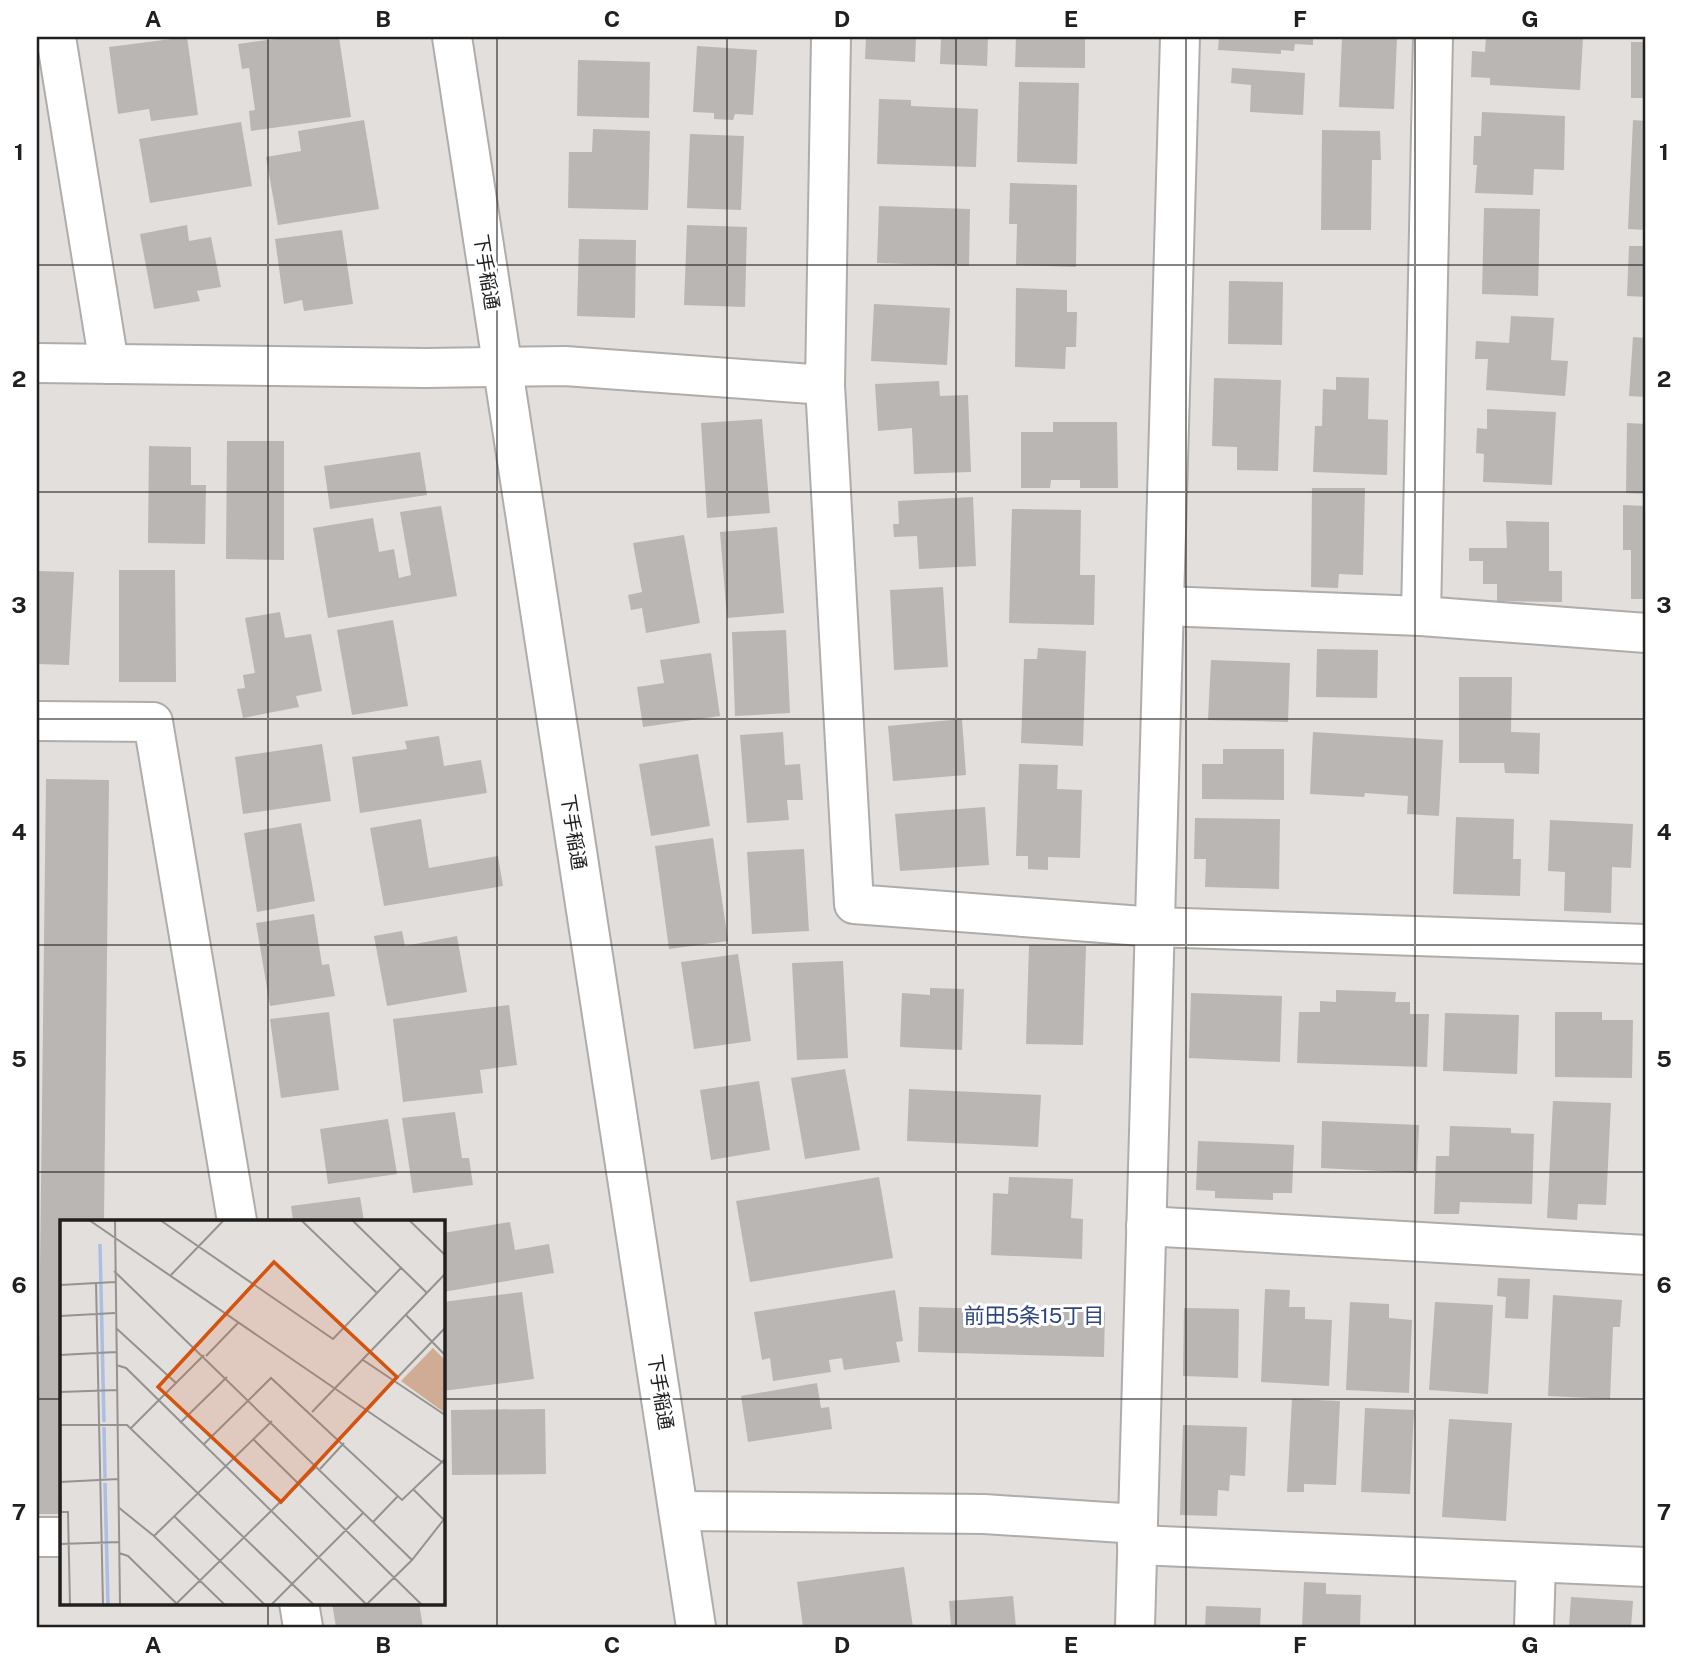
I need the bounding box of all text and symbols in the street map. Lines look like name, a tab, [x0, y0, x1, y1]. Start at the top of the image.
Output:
text: A	[145, 5, 162, 32]
text: B	[375, 5, 391, 32]
text: C	[604, 5, 620, 32]
text: D	[834, 5, 850, 32]
text: E	[1064, 5, 1078, 32]
text: F	[1293, 5, 1307, 32]
text: G	[1521, 5, 1539, 32]
text: 1	[14, 138, 24, 165]
text: 1	[1659, 138, 1669, 165]
street label: 下手稲通	[470, 233, 504, 311]
text: 2	[12, 365, 26, 392]
text: 2	[1657, 365, 1671, 392]
text: 3	[11, 591, 27, 618]
text: 3	[1656, 591, 1672, 618]
street label: 下手稲通	[557, 793, 591, 871]
text: 4	[11, 818, 27, 845]
text: 4	[1656, 818, 1672, 845]
text: 5	[11, 1045, 27, 1072]
text: 5	[1656, 1045, 1672, 1072]
inset map	[60, 1220, 444, 1604]
text: 6	[11, 1271, 27, 1298]
text: 6	[1656, 1271, 1672, 1298]
district label: 前田5条15丁目	[964, 1303, 1104, 1328]
street label: 下手稲通	[644, 1353, 678, 1431]
text: 7	[12, 1498, 26, 1525]
text: 7	[1657, 1498, 1671, 1525]
text: A	[145, 1631, 162, 1658]
text: B	[375, 1631, 391, 1658]
text: C	[604, 1631, 620, 1658]
text: D	[834, 1631, 850, 1658]
text: E	[1064, 1631, 1078, 1658]
text: F	[1293, 1631, 1307, 1658]
text: G	[1521, 1631, 1539, 1658]

